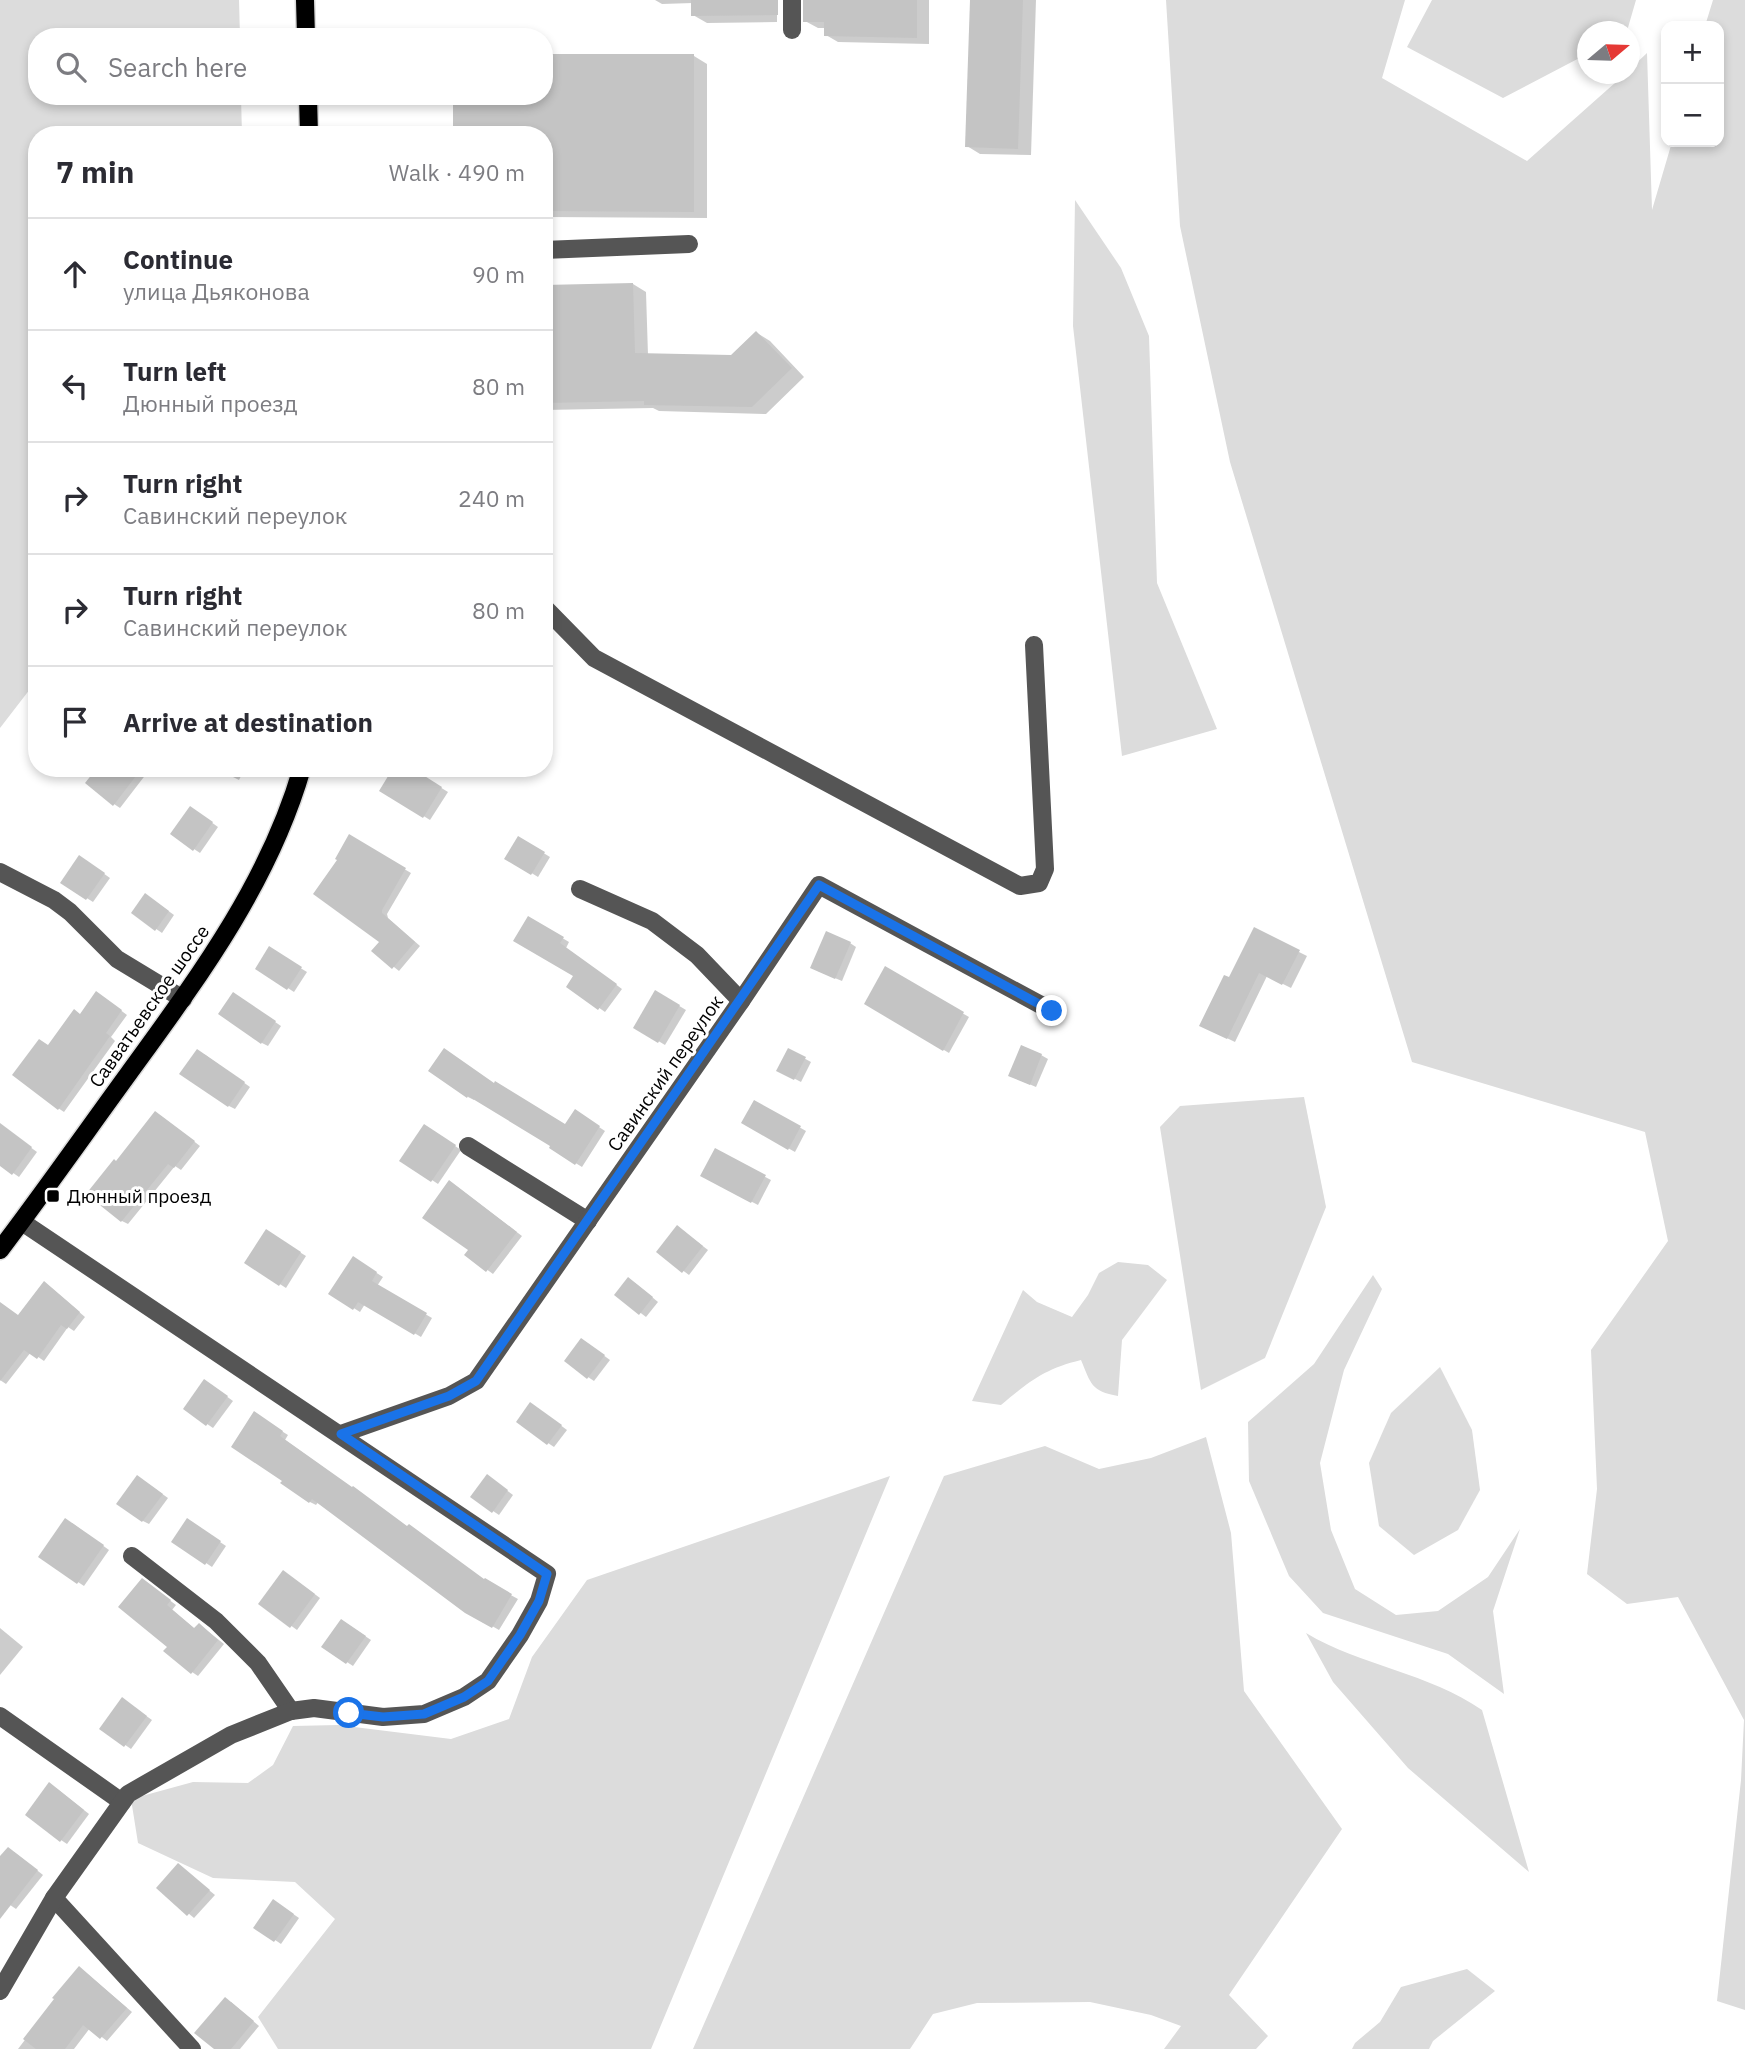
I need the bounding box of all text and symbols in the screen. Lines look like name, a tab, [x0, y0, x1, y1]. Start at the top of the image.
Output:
north arrow	[1577, 21, 1640, 84]
map controls	[1661, 21, 1724, 147]
button: +	[1661, 21, 1724, 84]
search box	[28, 28, 553, 105]
icon: search	[52, 48, 90, 86]
text: Search here	[108, 50, 247, 84]
button: −	[1661, 84, 1724, 147]
text: 7 min	[56, 152, 134, 191]
text: Walk · 490 m	[389, 157, 525, 187]
text: Continue	[123, 242, 233, 276]
icon: ahead	[56, 255, 94, 293]
text: 90 m	[472, 259, 525, 289]
text: улица Дьяконова	[123, 276, 310, 306]
text: Turn left	[123, 354, 226, 388]
icon: left	[56, 367, 94, 405]
text: 80 m	[472, 371, 525, 401]
text: Дюнный проезд	[123, 388, 298, 418]
text: Turn right	[123, 466, 242, 500]
icon: right	[56, 479, 94, 517]
text: 240 m	[458, 483, 525, 513]
text: Савинский переулок	[123, 500, 347, 530]
text: Turn right	[123, 578, 242, 612]
icon: right	[56, 591, 94, 629]
text: 80 m	[472, 595, 525, 625]
text: Савинский переулок	[123, 612, 347, 642]
icon: arrive	[56, 703, 94, 741]
text: Arrive at destination	[123, 705, 373, 739]
street label: Савватьевское шоссе	[84, 920, 214, 1092]
street label: Савинский переулок	[602, 990, 728, 1156]
route end	[1036, 995, 1067, 1026]
place label: Дюнный проезд	[67, 1184, 211, 1208]
marker: Дюнный проезд	[45, 1188, 61, 1204]
route start	[333, 1697, 364, 1728]

